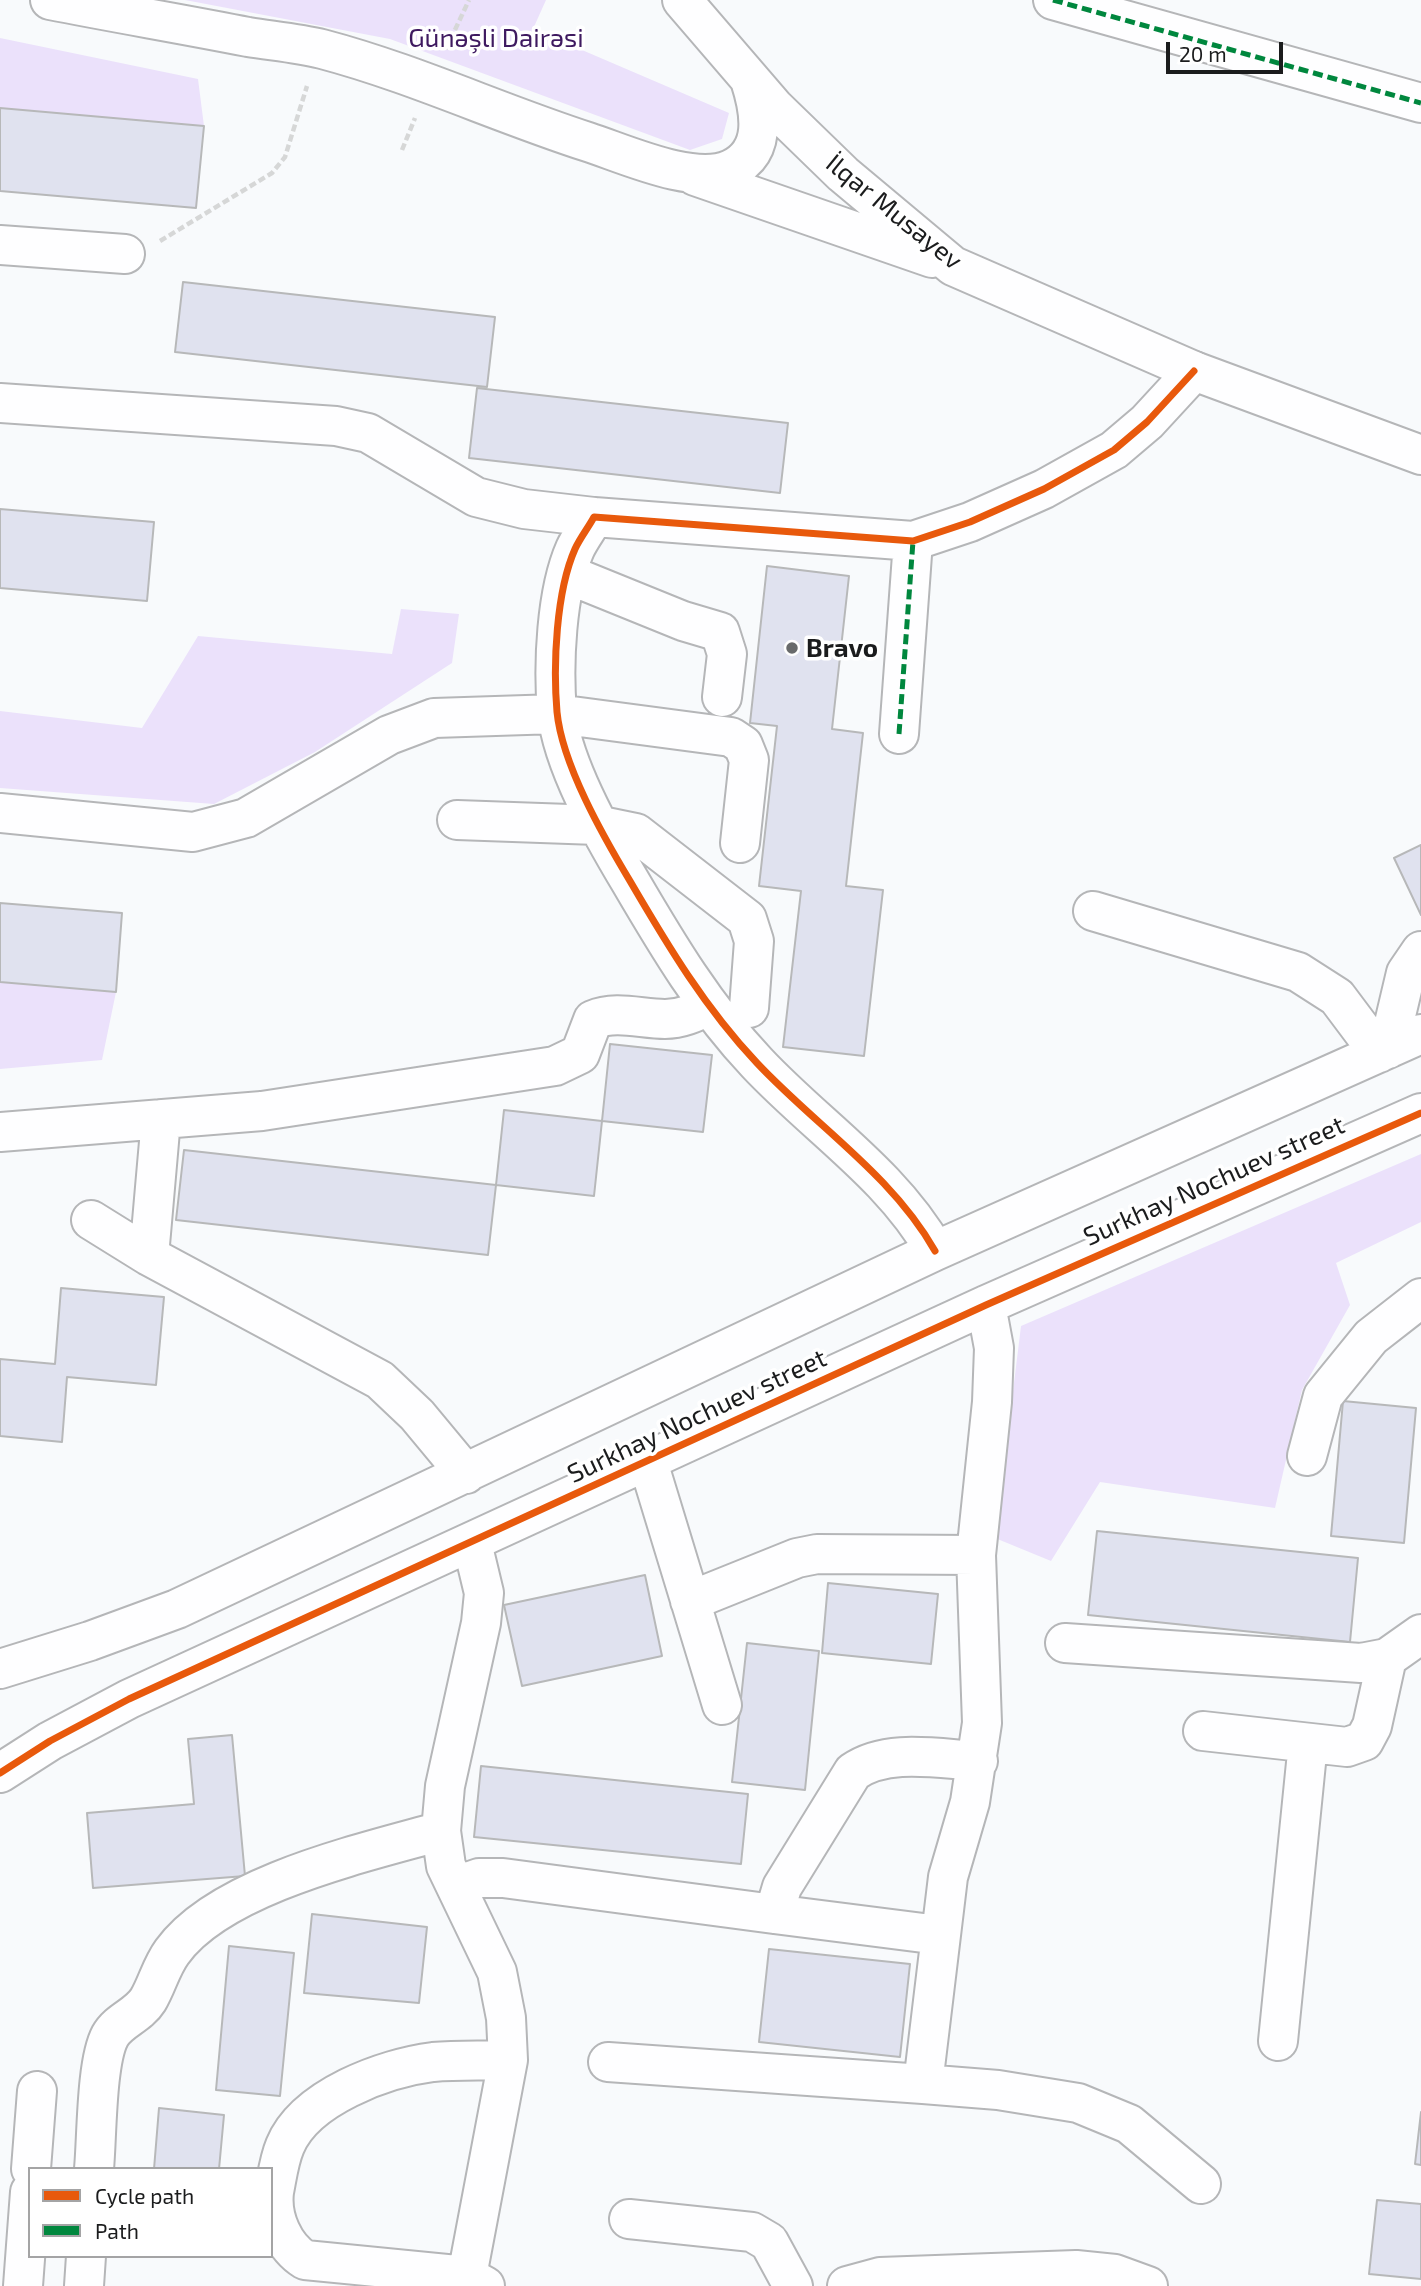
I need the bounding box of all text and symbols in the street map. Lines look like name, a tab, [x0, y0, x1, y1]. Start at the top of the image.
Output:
park label: Günəşli Dairəsi	[408, 22, 584, 54]
scale bar	[1169, 28, 1286, 72]
text: 20 m	[1179, 41, 1227, 66]
street label: İlqar Musayev	[820, 148, 968, 276]
place label: Bravo	[806, 632, 878, 664]
marker: Bravo	[784, 640, 800, 656]
street label: Surkhay Nochuev street	[1079, 1109, 1349, 1253]
street label: Surkhay Nochuev street	[563, 1342, 831, 1490]
legend	[28, 2167, 273, 2258]
text: Cycle path	[95, 2183, 194, 2208]
text: Path	[95, 2218, 139, 2243]

